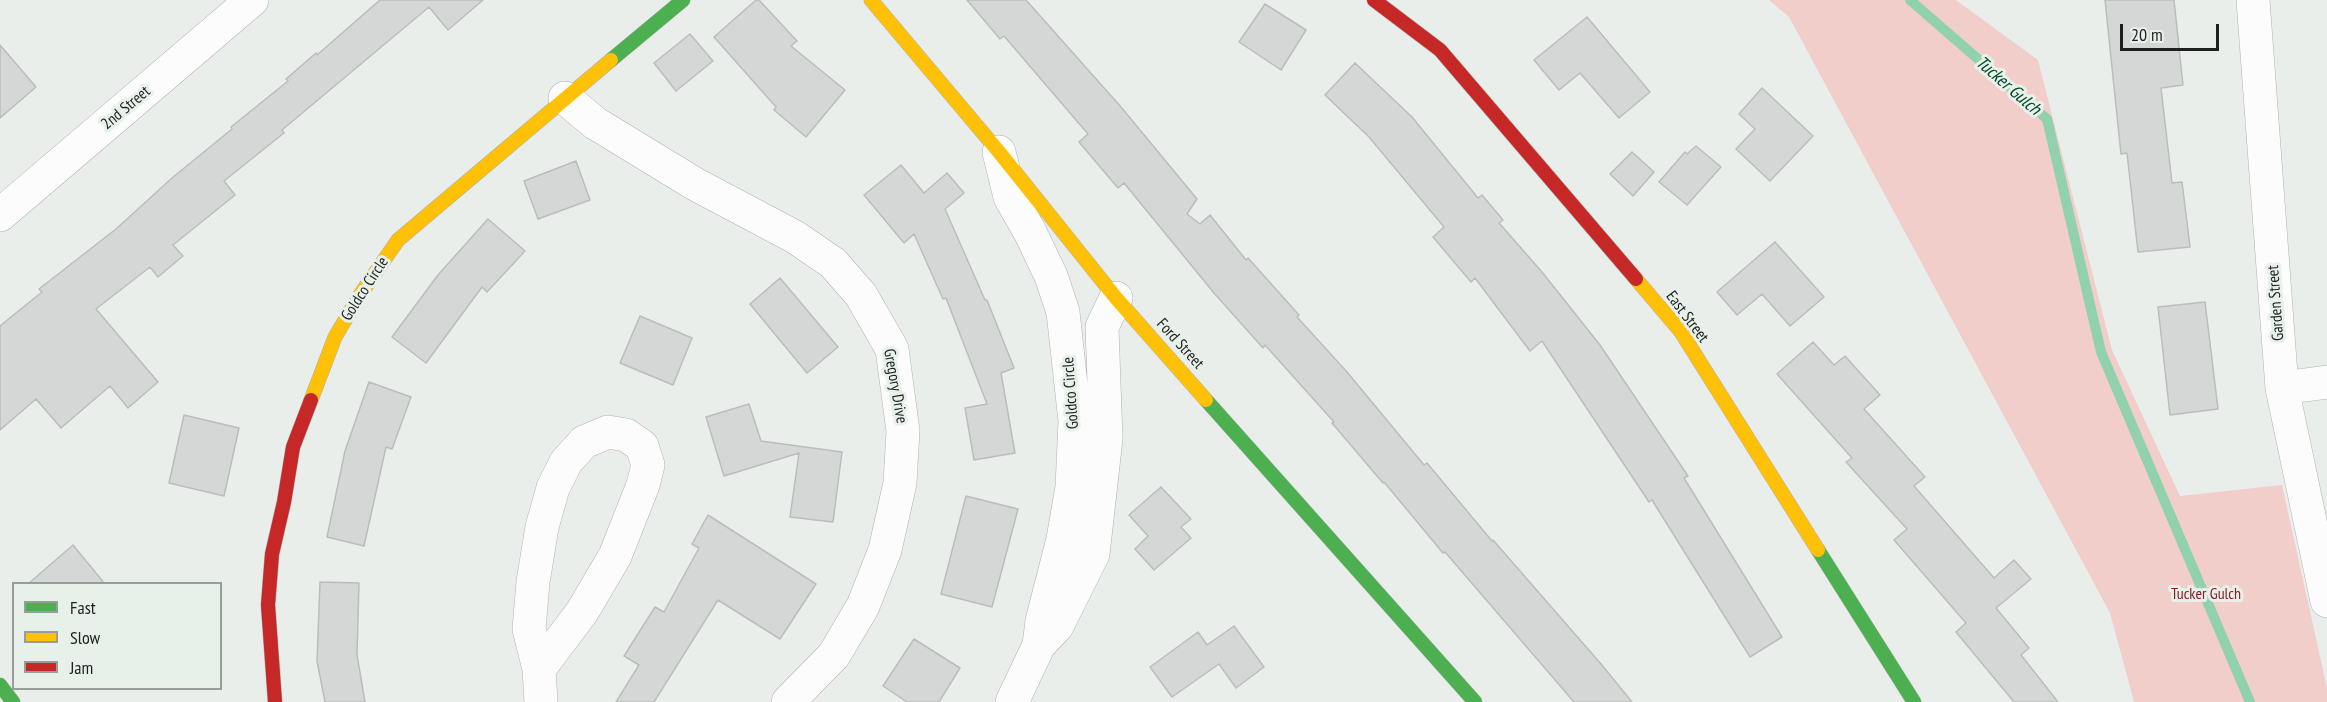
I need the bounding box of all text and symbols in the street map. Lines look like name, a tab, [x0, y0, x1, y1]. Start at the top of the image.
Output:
scale bar	[2123, 12, 2222, 50]
text: 20 m	[2131, 23, 2163, 46]
water label: Tucker Gulch	[1971, 52, 2045, 120]
street label: 2nd Street	[98, 82, 154, 134]
street label: Goldco Circle	[337, 253, 393, 325]
street label: Garden Street	[2264, 265, 2288, 341]
street label: East Street	[1661, 287, 1713, 347]
street label: Ford Street	[1152, 315, 1208, 373]
street label: Gregory Drive	[879, 347, 911, 425]
street label: Goldco Circle	[1059, 356, 1083, 430]
legend	[12, 582, 222, 690]
park label: Tucker Gulch	[2171, 584, 2241, 604]
text: Fast	[70, 596, 96, 619]
text: Slow	[70, 626, 100, 649]
text: Jam	[70, 656, 93, 679]

